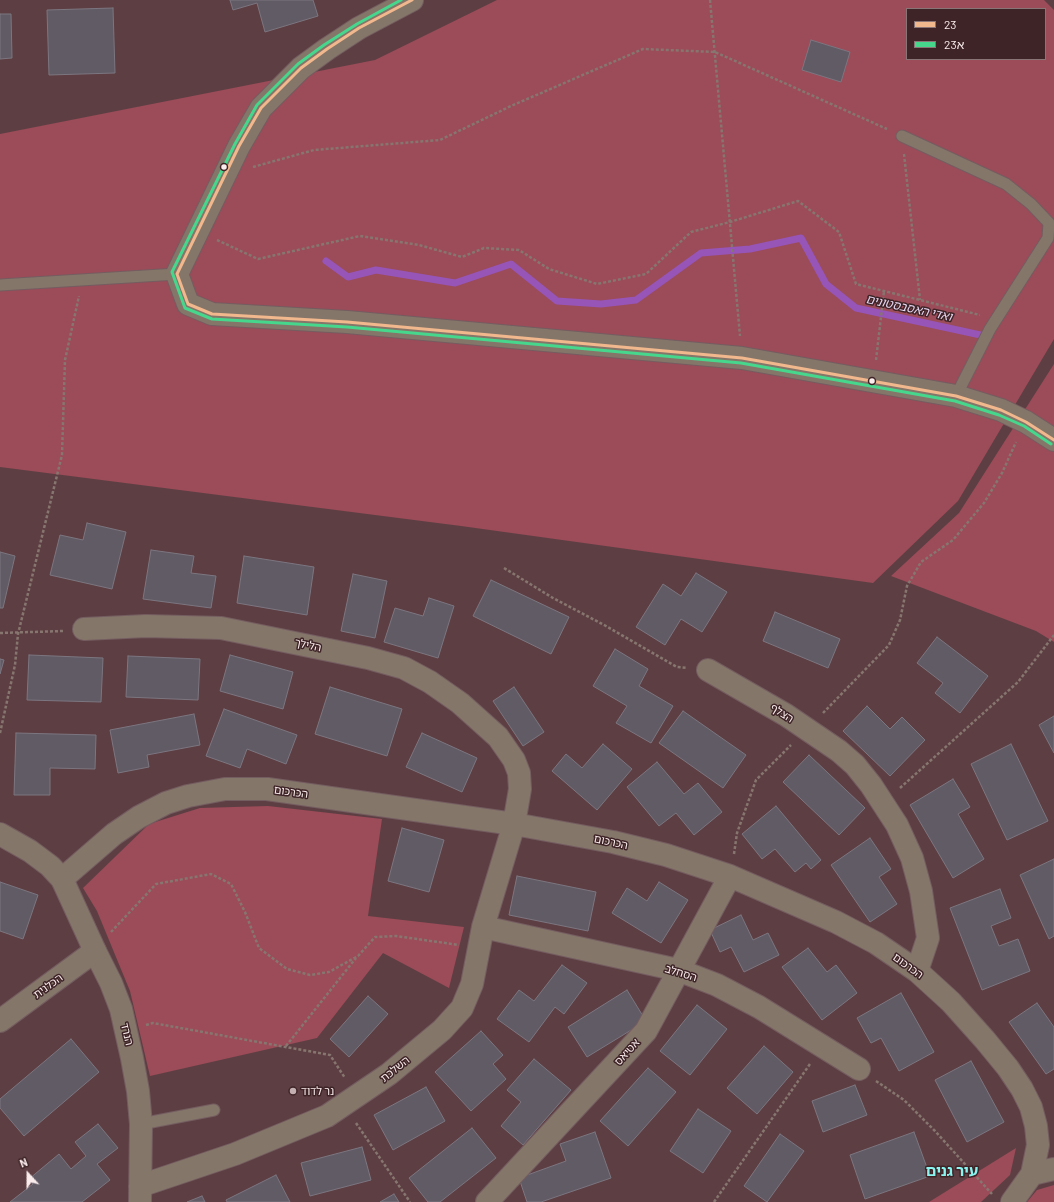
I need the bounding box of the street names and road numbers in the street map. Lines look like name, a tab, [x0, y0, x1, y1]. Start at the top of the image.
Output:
street label: הלילך	[293, 636, 323, 654]
street label: הצלף	[768, 701, 796, 725]
street label: הכרכום	[273, 783, 309, 801]
street label: הכרכום	[593, 832, 629, 852]
street label: הכרכום	[890, 951, 926, 981]
street label: הסחלב	[663, 962, 699, 984]
street label: הכלנית	[31, 971, 65, 1001]
street label: הנרד	[118, 1021, 136, 1047]
street label: אטיאס	[612, 1036, 642, 1068]
street label: השלכת	[378, 1053, 412, 1085]

